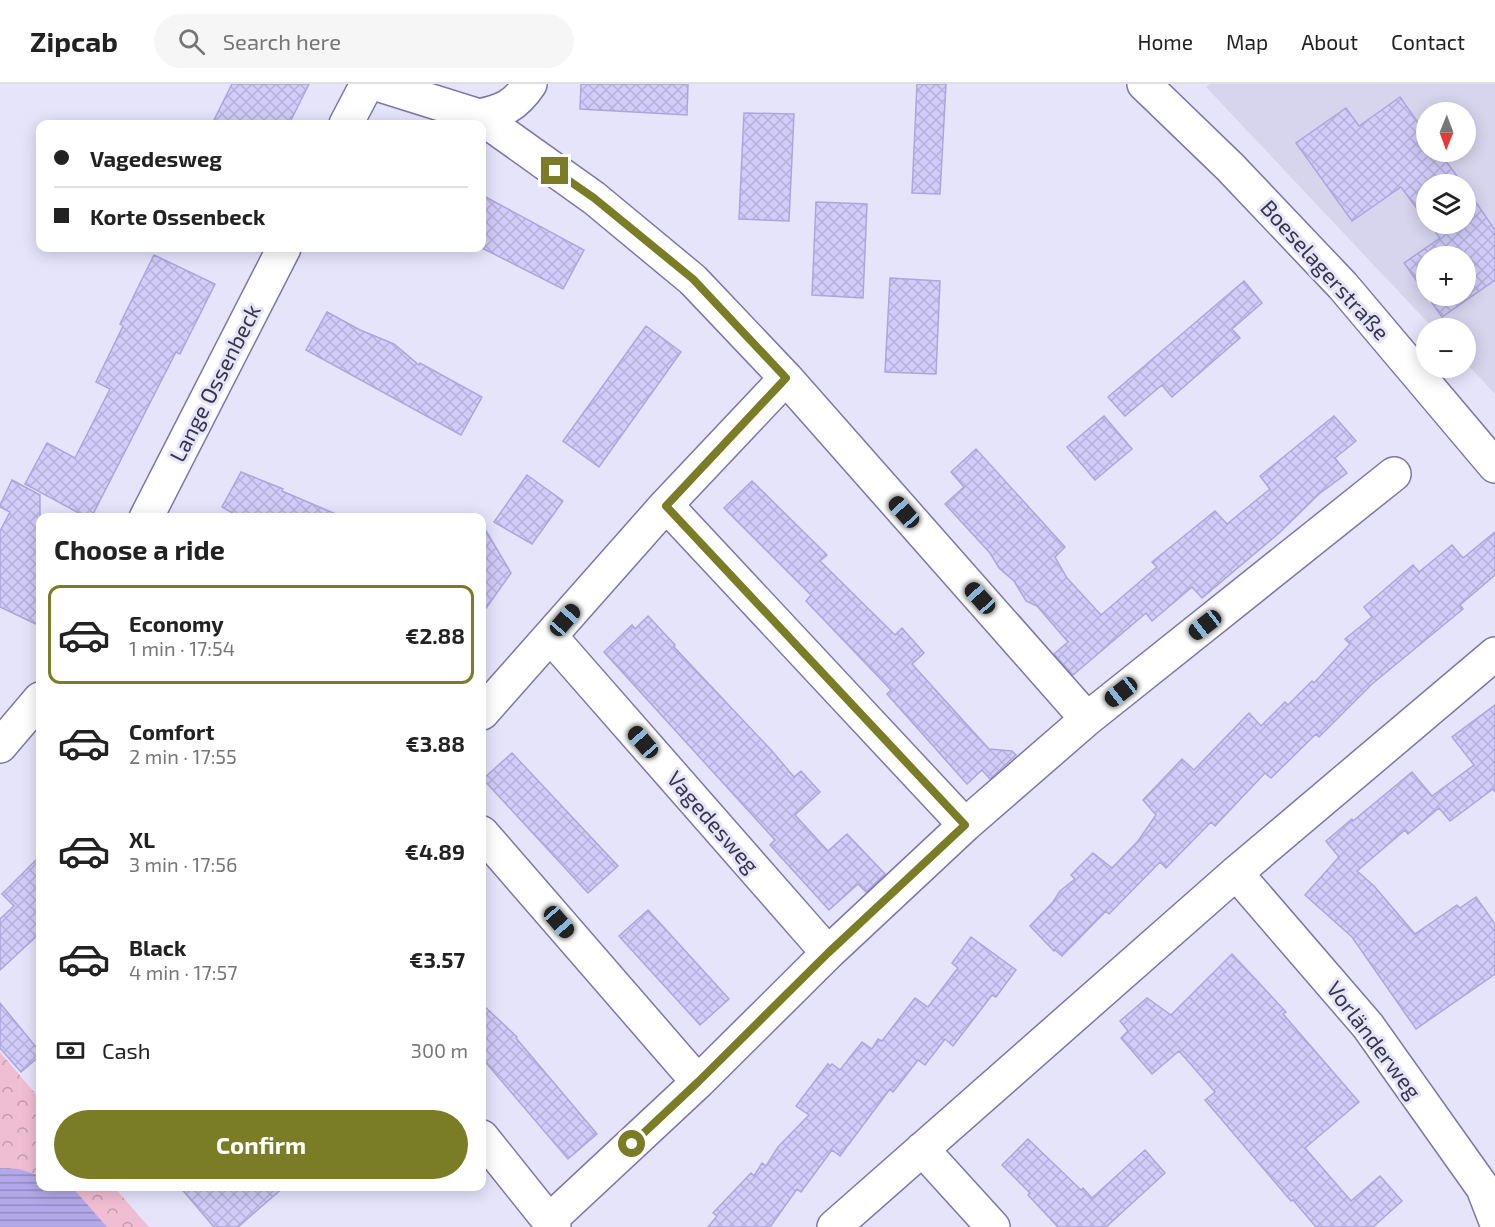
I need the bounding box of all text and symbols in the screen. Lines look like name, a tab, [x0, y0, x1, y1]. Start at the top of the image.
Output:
search box	[154, 14, 574, 68]
text: Zipcab	[30, 24, 118, 58]
icon: search	[175, 25, 208, 58]
text: Search here	[223, 28, 341, 54]
text: Home	[1137, 29, 1193, 54]
text: Map	[1226, 29, 1268, 54]
text: About	[1301, 29, 1358, 54]
text: Contact	[1391, 29, 1465, 54]
north arrow	[1416, 102, 1476, 162]
map controls	[1416, 102, 1476, 378]
text: Vagedesweg	[90, 145, 222, 171]
route end	[541, 157, 568, 184]
button: layers	[1416, 174, 1476, 234]
street label: Boeselagerstraße	[1256, 194, 1395, 345]
text: Korte Ossenbeck	[90, 203, 265, 229]
button: +	[1416, 246, 1476, 306]
street label: Lange Ossenbeck	[163, 300, 265, 466]
button: −	[1416, 318, 1476, 378]
car	[885, 493, 923, 531]
text: Choose a ride	[54, 533, 225, 565]
car	[961, 579, 999, 617]
car	[546, 601, 584, 639]
car	[1185, 607, 1225, 643]
icon: car	[57, 608, 111, 662]
text: Economy	[129, 610, 224, 636]
text: €2.88	[405, 622, 465, 648]
text: 1 min · 17:54	[129, 636, 235, 660]
car	[1101, 674, 1141, 710]
icon: car	[57, 716, 111, 770]
text: Comfort	[129, 718, 214, 744]
car	[624, 723, 662, 761]
text: €3.88	[406, 730, 465, 756]
text: 2 min · 17:55	[129, 744, 237, 768]
street label: Vagedesweg	[662, 765, 765, 878]
icon: car	[57, 824, 111, 878]
text: XL	[129, 826, 155, 852]
text: €4.89	[405, 838, 465, 864]
text: 3 min · 17:56	[129, 852, 237, 876]
car	[540, 903, 578, 941]
icon: car	[57, 932, 111, 986]
text: Black	[129, 934, 186, 960]
text: €3.57	[409, 946, 465, 972]
text: 4 min · 17:57	[129, 960, 237, 984]
street label: Vorländerweg	[1322, 975, 1428, 1103]
icon: cash	[54, 1034, 87, 1067]
text: Cash	[102, 1037, 151, 1063]
text: 300 m	[411, 1038, 468, 1062]
button: Confirm	[54, 1110, 468, 1179]
route start	[618, 1130, 645, 1157]

